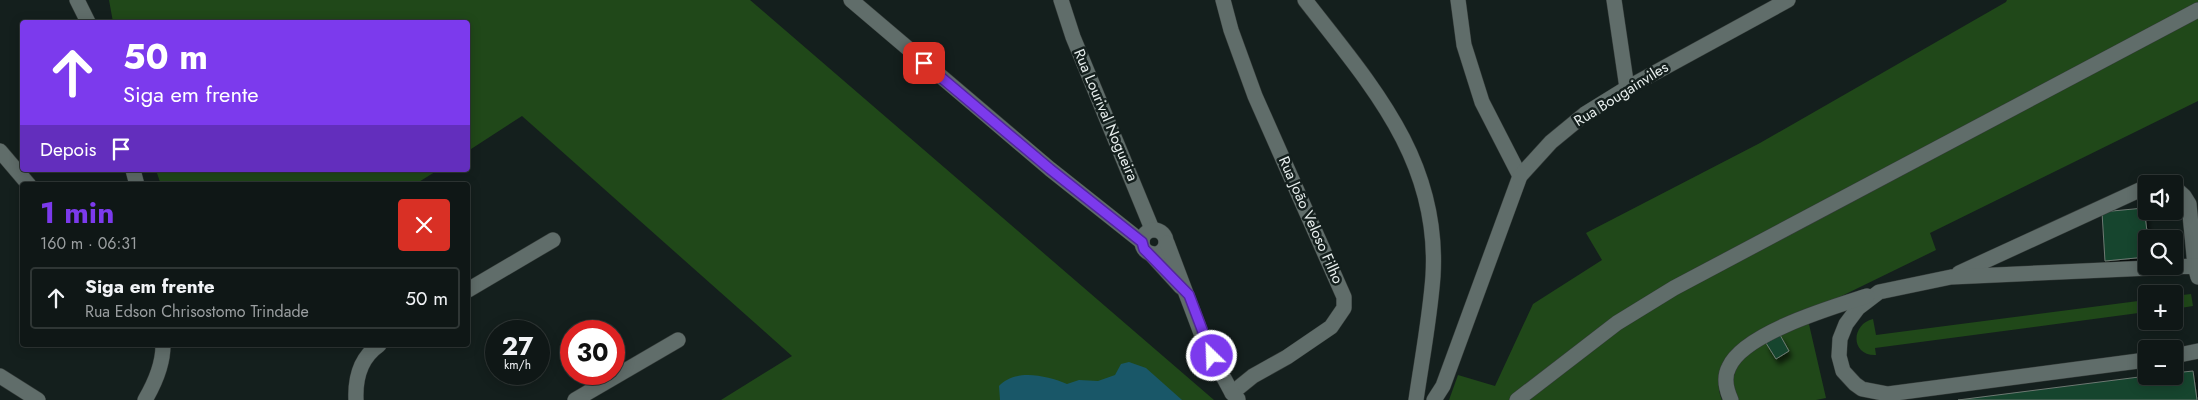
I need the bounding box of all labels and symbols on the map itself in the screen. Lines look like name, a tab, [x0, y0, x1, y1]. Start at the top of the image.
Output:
pin	[903, 42, 945, 84]
street label: Rua Lourival Nogueira	[1068, 45, 1144, 185]
street label: Rua Bougainviles	[1570, 56, 1672, 132]
street label: Rua João Veloso Filho	[1273, 153, 1349, 287]
speed limit sign: 30	[560, 320, 625, 385]
position arrow	[1185, 329, 1237, 381]

